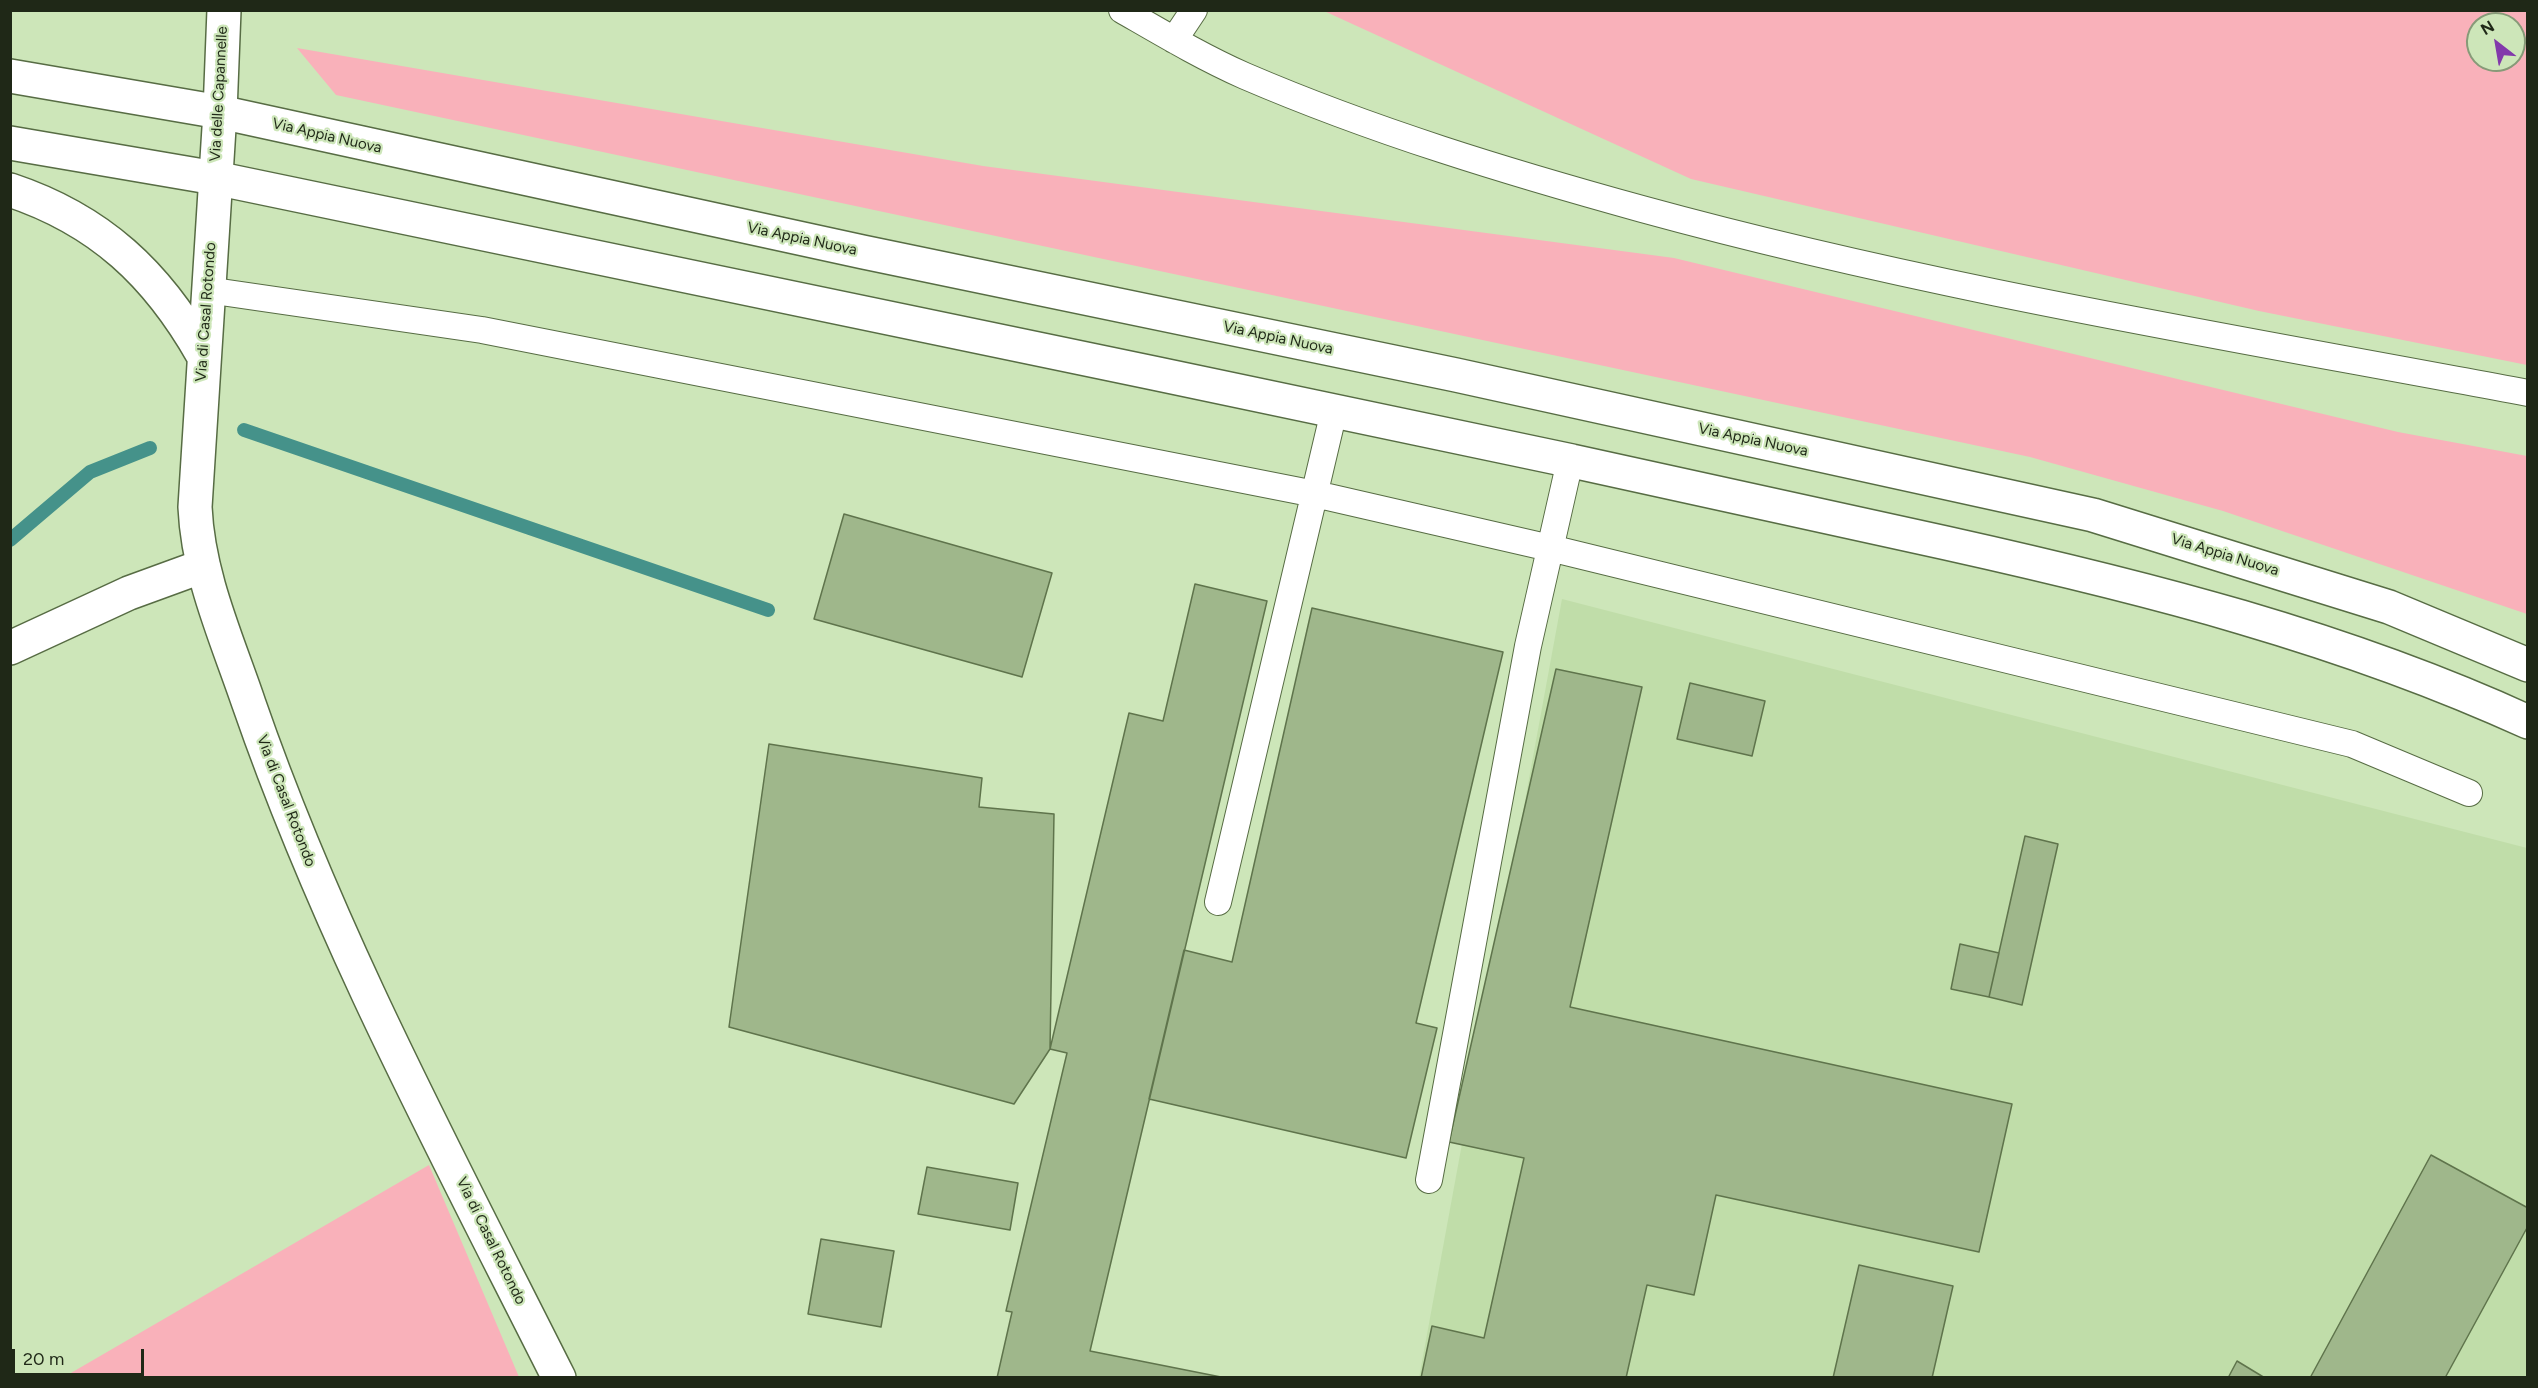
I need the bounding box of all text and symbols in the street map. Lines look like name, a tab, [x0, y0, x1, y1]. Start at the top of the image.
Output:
north arrow	[2466, 12, 2526, 72]
text: N	[2477, 17, 2498, 39]
street label: Via delle Capannelle	[206, 26, 232, 162]
street label: Via Appia Nuova	[271, 115, 383, 157]
street label: Via Appia Nuova	[745, 219, 859, 259]
street label: Via di Casal Rotondo	[192, 242, 220, 382]
street label: Via Appia Nuova	[1221, 318, 1335, 358]
street label: Via Appia Nuova	[1696, 420, 1810, 460]
street label: Via Appia Nuova	[2169, 530, 2281, 580]
street label: Via di Casal Rotondo	[253, 733, 319, 869]
street label: Via di Casal Rotondo	[452, 1174, 530, 1308]
scale bar	[15, 1337, 147, 1375]
text: 20 m	[23, 1348, 64, 1370]

